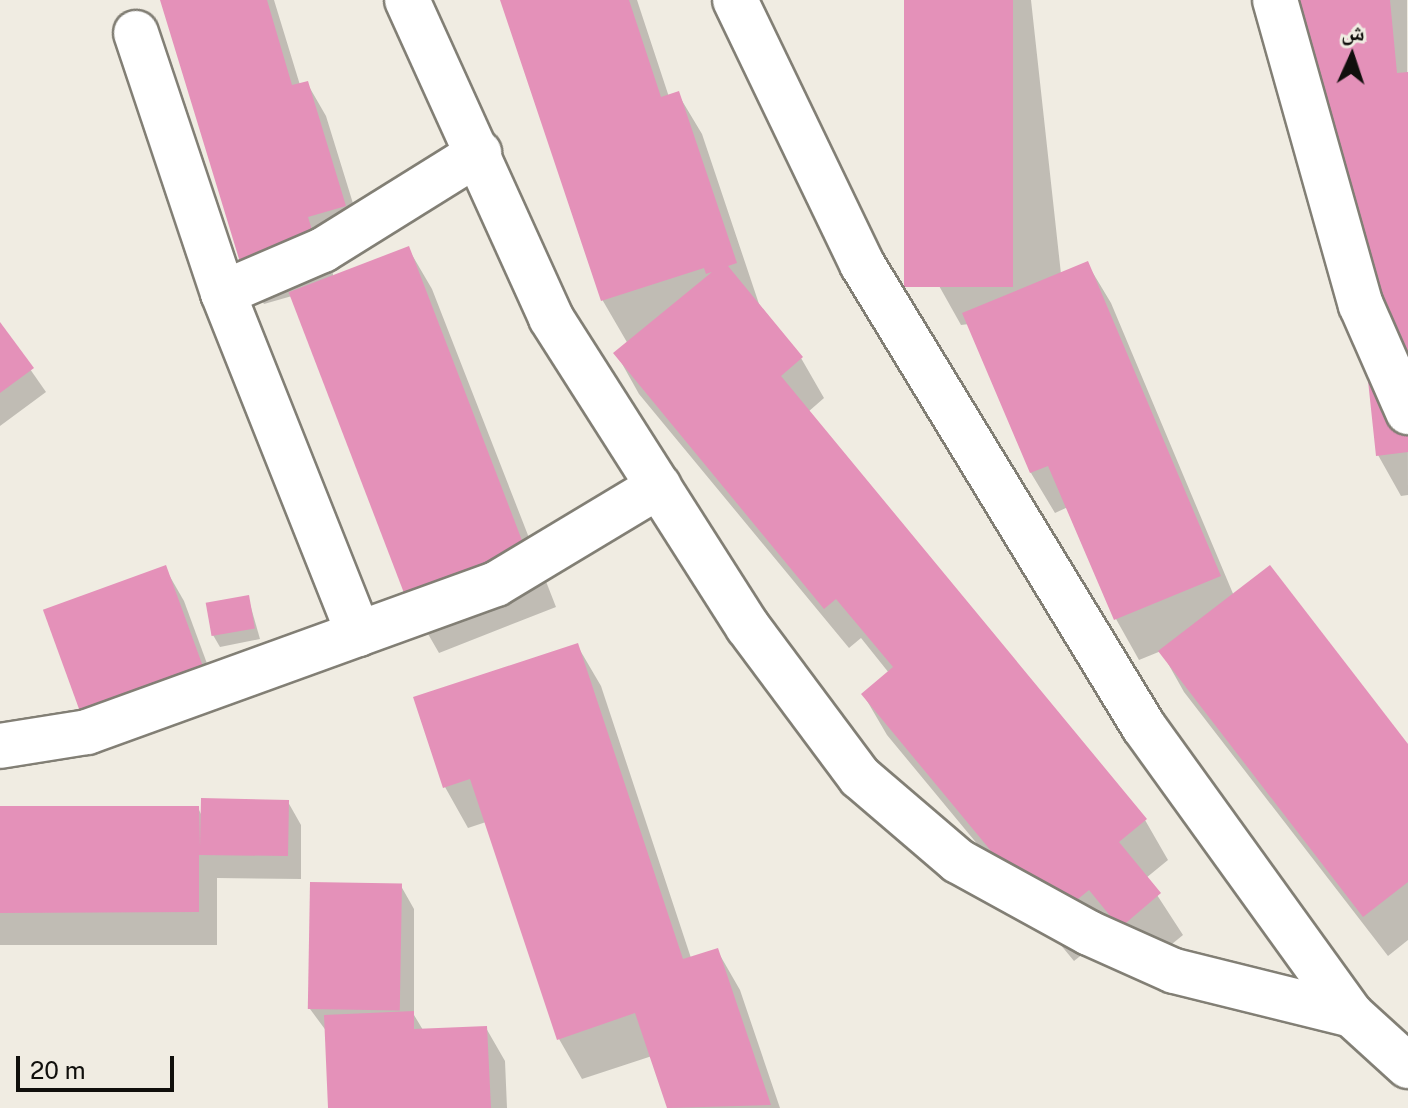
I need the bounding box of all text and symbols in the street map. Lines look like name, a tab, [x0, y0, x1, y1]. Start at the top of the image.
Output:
north arrow	[1312, 16, 1392, 96]
text: ش	[1341, 18, 1366, 46]
scale bar	[20, 1040, 178, 1090]
text: 20 m	[30, 1056, 86, 1084]

